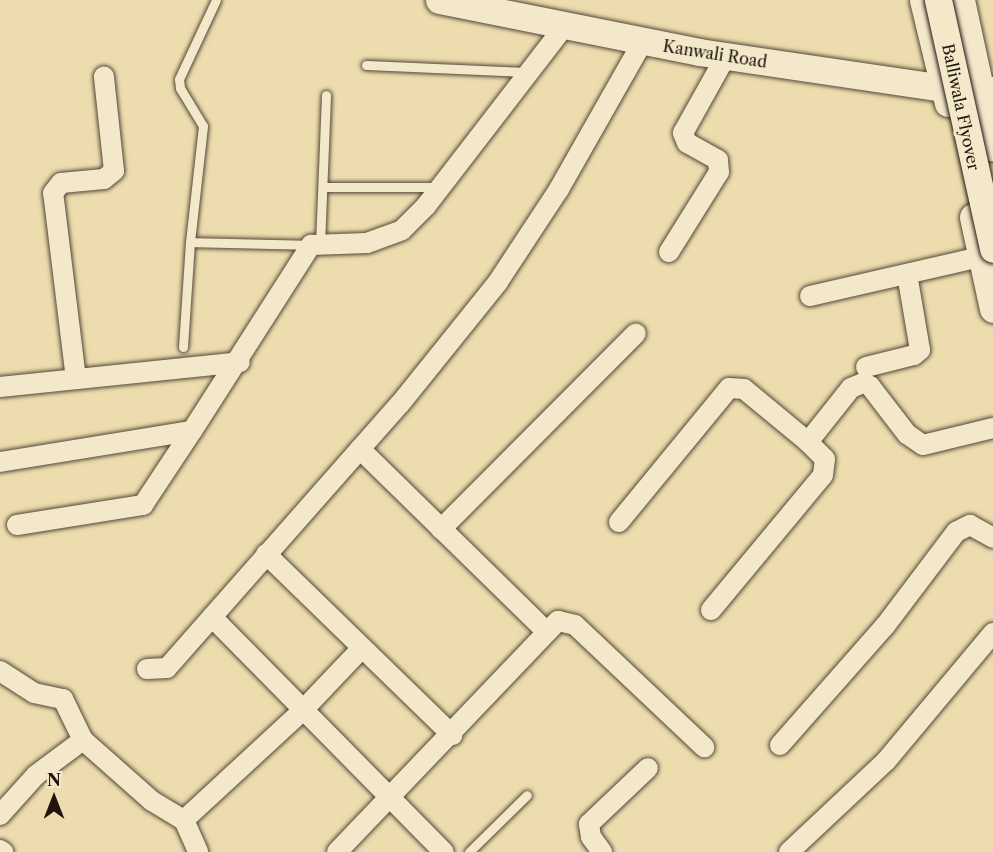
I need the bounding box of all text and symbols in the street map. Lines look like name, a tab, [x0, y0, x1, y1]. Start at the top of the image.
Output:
street label: Kanwali Road	[662, 36, 768, 72]
street label: Balliwala Flyover	[938, 42, 984, 172]
north arrow	[24, 768, 84, 828]
text: N	[47, 770, 61, 790]

